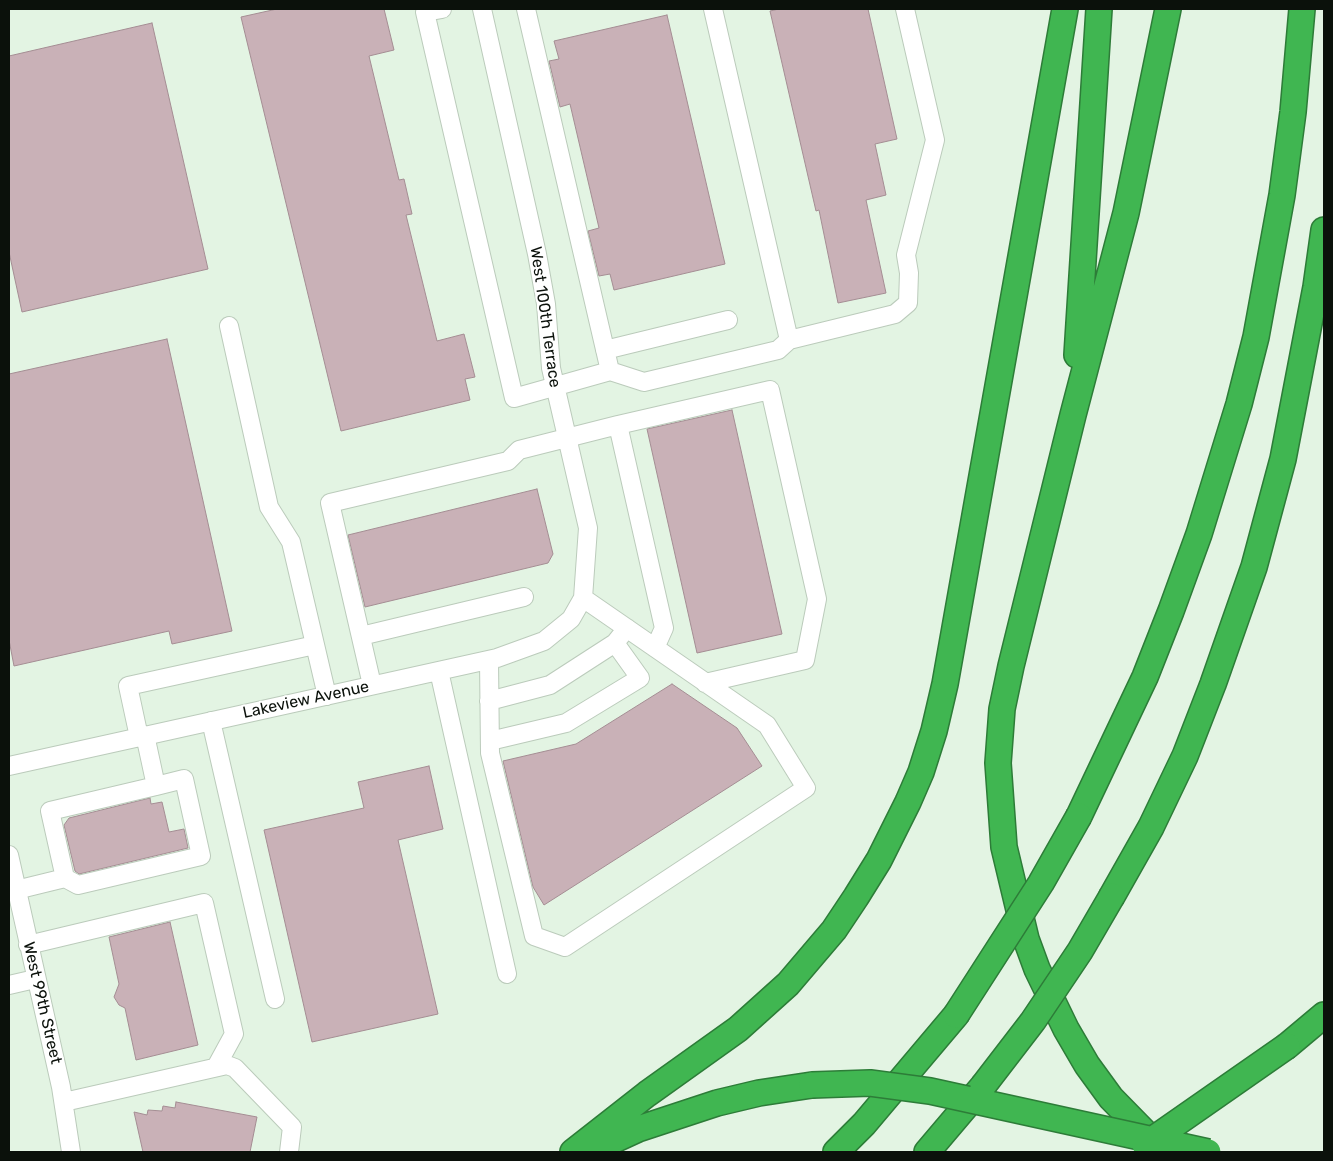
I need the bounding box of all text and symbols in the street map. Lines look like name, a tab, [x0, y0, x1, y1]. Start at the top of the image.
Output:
street label: West 100th Terrace	[526, 245, 564, 389]
street label: Lakeview Avenue	[241, 677, 371, 723]
street label: West 99th Street	[19, 940, 65, 1066]

